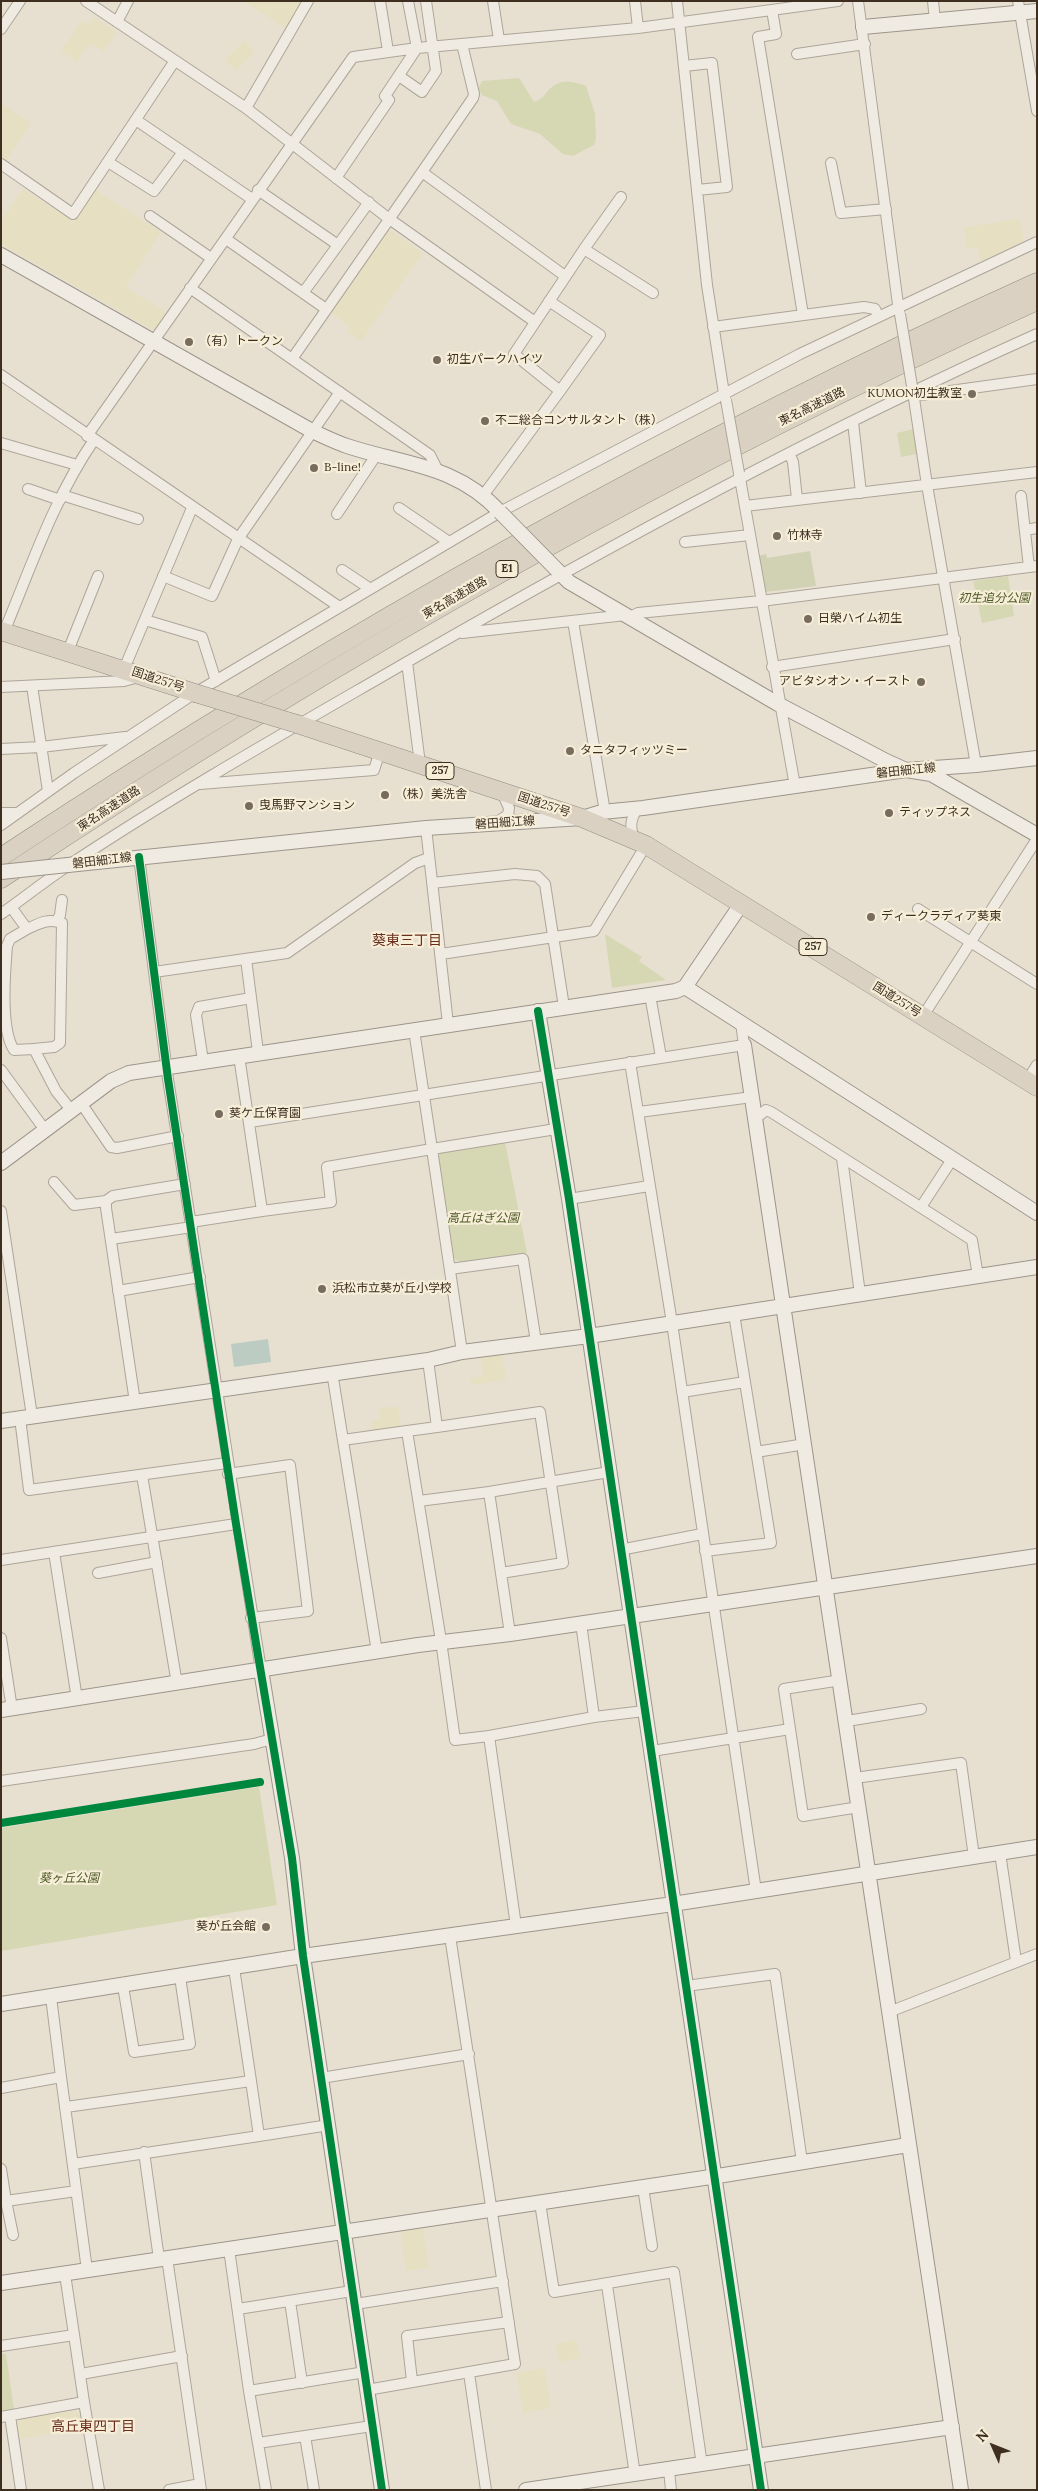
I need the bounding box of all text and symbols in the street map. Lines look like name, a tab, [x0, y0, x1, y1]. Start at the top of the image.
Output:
place label: （有）トークン	[199, 335, 283, 349]
marker: （有）トークン	[183, 336, 195, 348]
place label: 初生パークハイツ	[447, 353, 543, 367]
marker: 初生パークハイツ	[431, 354, 443, 366]
street label: 東名高速道路	[776, 385, 848, 429]
place label: KUMON初生教室	[867, 387, 962, 401]
marker: KUMON初生教室	[966, 388, 978, 400]
place label: 不二総合コンサルタント（株）	[495, 414, 663, 428]
marker: 不二総合コンサルタント（株）	[479, 415, 491, 427]
place label: B-line!	[324, 461, 361, 475]
marker: B-line!	[308, 462, 320, 474]
place label: 竹林寺	[787, 529, 823, 543]
marker: 竹林寺	[771, 530, 783, 542]
road number: E1	[496, 560, 518, 578]
street label: 東名高速道路	[420, 574, 490, 622]
park label: 初生追分公園	[958, 592, 1030, 606]
place label: 日榮ハイム初生	[818, 612, 902, 626]
marker: 日榮ハイム初生	[802, 613, 814, 625]
street label: 国道257号	[130, 665, 186, 695]
place label: アビタシオン・イースト	[779, 675, 911, 689]
marker: アビタシオン・イースト	[915, 676, 927, 688]
place label: タニタフィッツミー	[580, 744, 688, 758]
marker: タニタフィッツミー	[564, 745, 576, 757]
street label: 磐田細江線	[875, 761, 937, 781]
road number: 257	[426, 762, 454, 779]
street label: 東名高速道路	[75, 783, 143, 835]
place label: （株）美洗舎	[395, 788, 467, 802]
marker: （株）美洗舎	[379, 789, 391, 801]
street label: 国道257号	[516, 790, 572, 820]
place label: 曳馬野マンション	[259, 799, 355, 813]
marker: 曳馬野マンション	[243, 800, 255, 812]
place label: ティップネス	[899, 806, 971, 820]
marker: ティップネス	[883, 807, 895, 819]
street label: 磐田細江線	[475, 814, 535, 832]
street label: 磐田細江線	[71, 850, 133, 872]
place label: ディークラディア葵東	[881, 910, 1001, 924]
marker: ディークラディア葵東	[865, 911, 877, 923]
district label: 葵東三丁目	[372, 933, 442, 949]
road number: 257	[799, 939, 827, 956]
street label: 国道257号	[870, 979, 924, 1021]
place label: 葵ケ丘保育園	[229, 1107, 301, 1121]
marker: 葵ケ丘保育園	[213, 1108, 225, 1120]
park label: 高丘はぎ公園	[447, 1212, 519, 1226]
place label: 浜松市立葵が丘小学校	[332, 1282, 452, 1296]
marker: 浜松市立葵が丘小学校	[316, 1283, 328, 1295]
park label: 葵ヶ丘公園	[39, 1872, 99, 1886]
place label: 葵が丘会館	[196, 1920, 256, 1934]
marker: 葵が丘会館	[260, 1921, 272, 1933]
district label: 高丘東四丁目	[51, 2419, 135, 2435]
north arrow	[968, 2421, 1018, 2471]
text: N	[972, 2425, 992, 2446]

